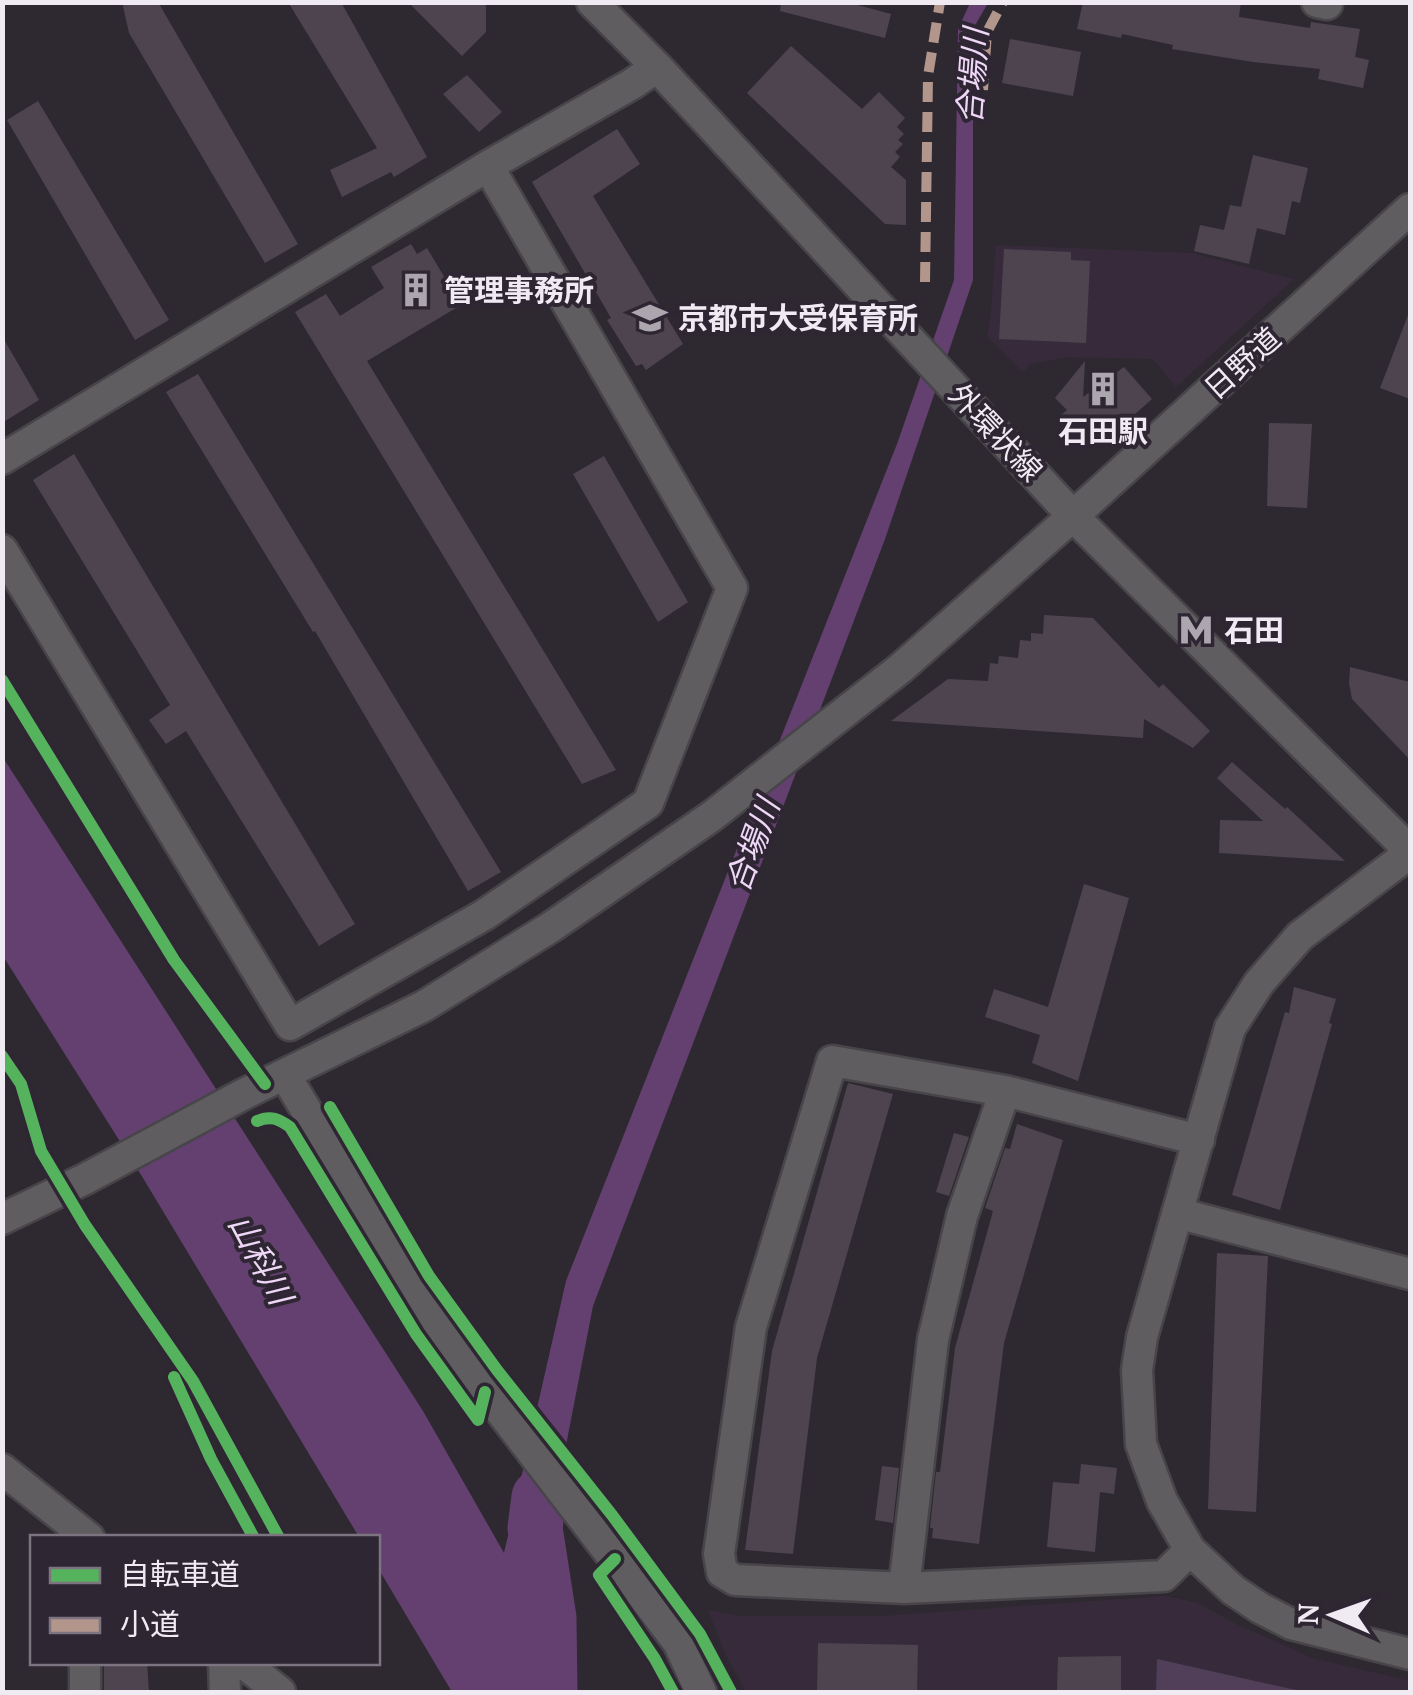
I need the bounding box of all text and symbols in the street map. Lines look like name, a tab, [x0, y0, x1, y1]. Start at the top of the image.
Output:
water label: 合場川	[948, 24, 997, 125]
place label: 管理事務所	[444, 270, 594, 310]
building icon: 管理事務所	[397, 271, 435, 309]
place label: 京都市大受保育所	[678, 298, 918, 338]
school or university icon: 京都市大受保育所	[631, 299, 669, 337]
street label: 日野道	[1195, 318, 1289, 408]
building icon: 石田駅	[1084, 370, 1122, 408]
street label: 外環状線	[940, 374, 1052, 490]
place label: 石田駅	[1058, 411, 1148, 451]
place label: 石田	[1224, 610, 1284, 650]
metro station icon: 石田	[1177, 611, 1215, 649]
water label: 合場川	[716, 790, 789, 897]
water label: 山科川	[220, 1207, 303, 1314]
legend	[30, 1535, 380, 1665]
text: 自転車道	[120, 1554, 240, 1594]
north arrow	[1283, 1565, 1383, 1665]
text: N	[1289, 1603, 1326, 1625]
text: 小道	[120, 1604, 180, 1644]

